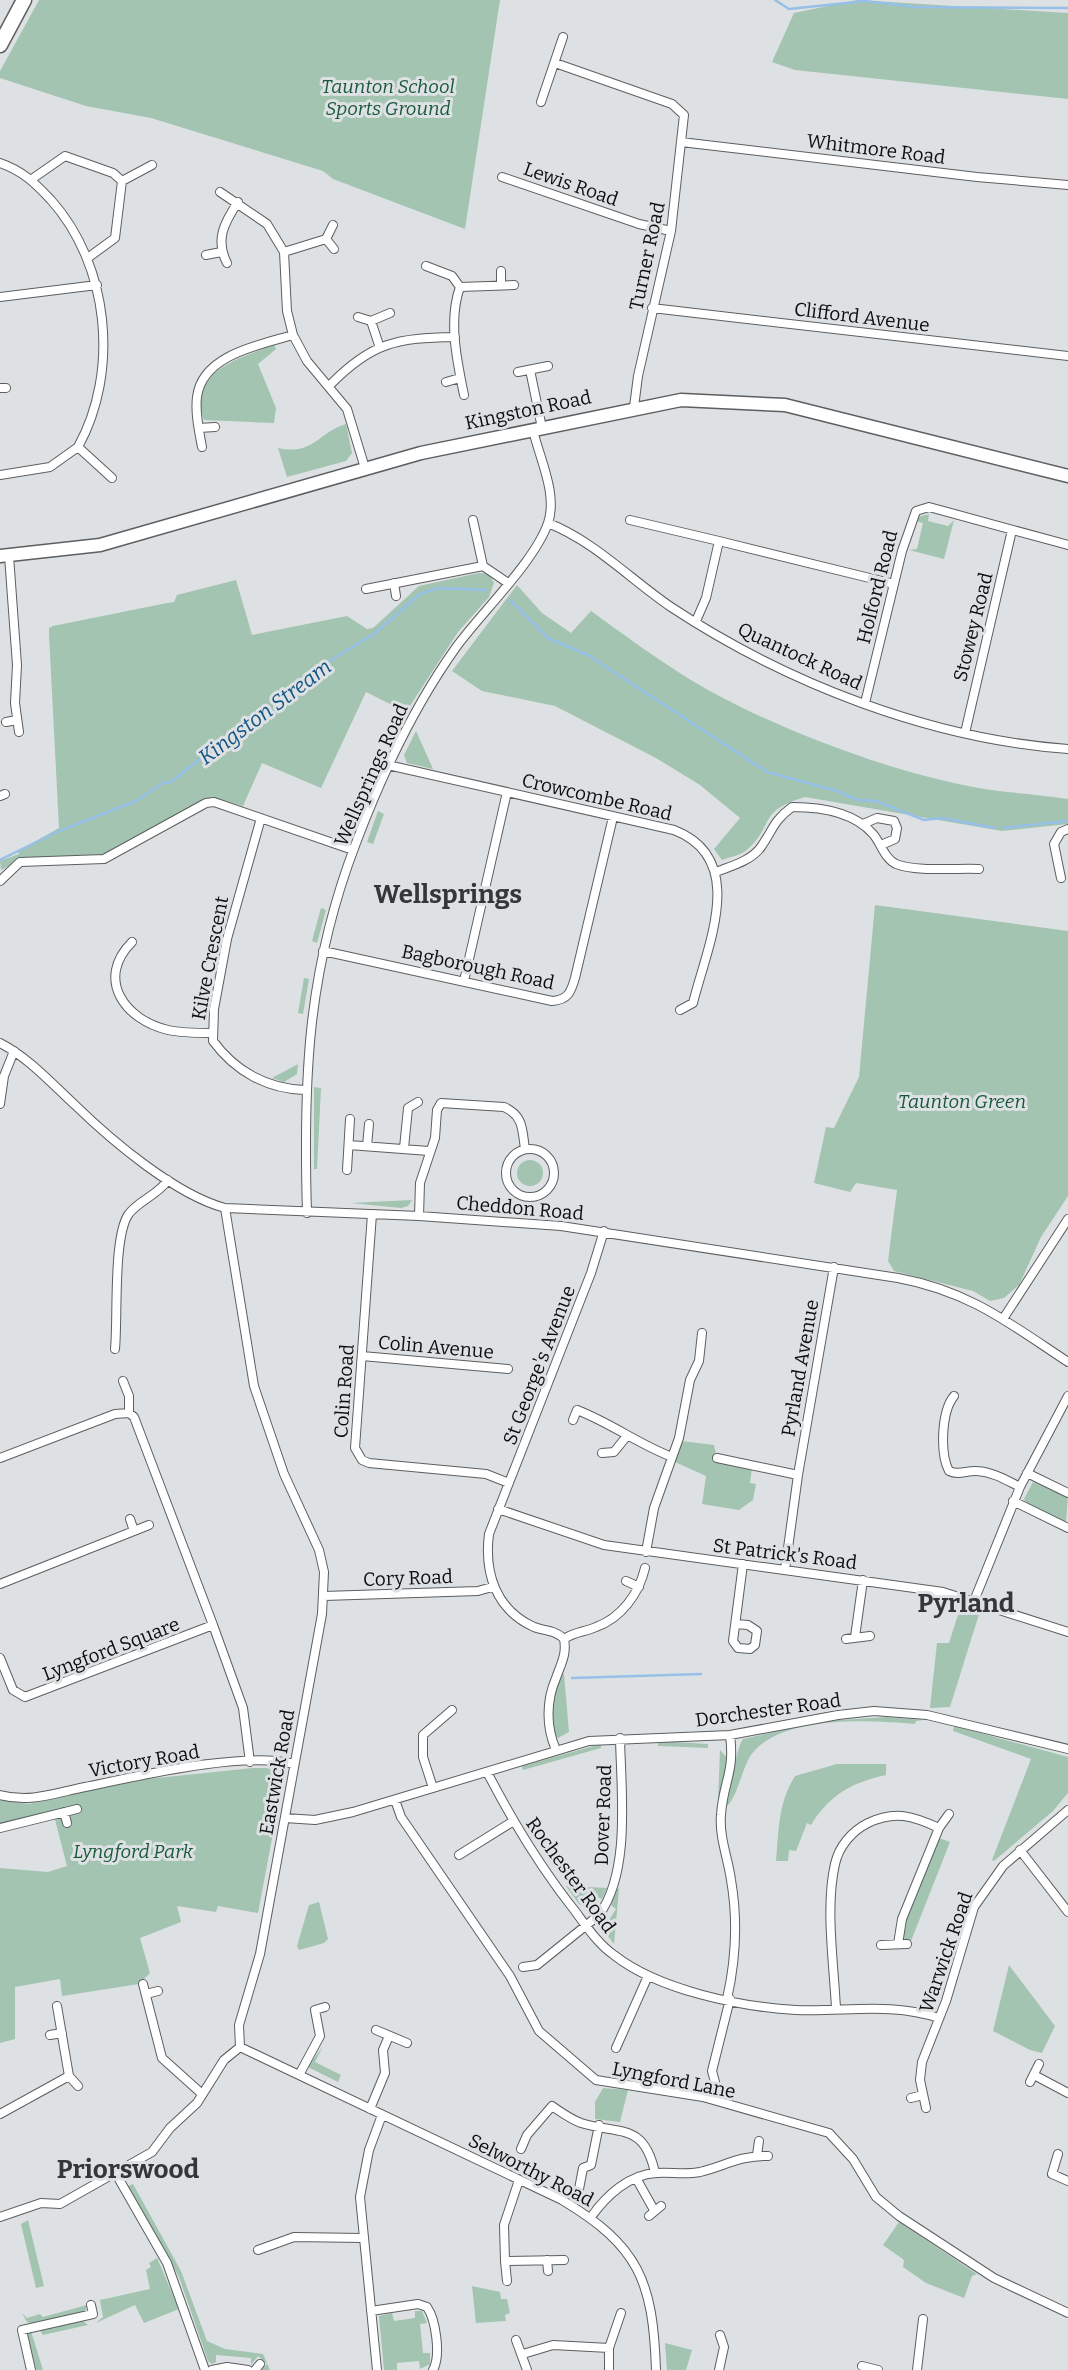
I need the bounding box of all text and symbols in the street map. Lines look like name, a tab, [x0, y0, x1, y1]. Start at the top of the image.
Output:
park label: Taunton School Sports Ground	[321, 75, 455, 120]
street label: Whitmore Road	[805, 129, 947, 169]
street label: Lewis Road	[521, 157, 621, 211]
street label: Turner Road	[624, 200, 670, 312]
street label: Clifford Avenue	[793, 297, 931, 337]
street label: Kingston Road	[463, 385, 593, 435]
street label: Holford Road	[852, 528, 902, 646]
street label: Stowey Road	[948, 570, 998, 684]
street label: Quantock Road	[734, 617, 866, 695]
water label: Kingston Stream	[193, 654, 337, 770]
street label: Wellsprings Road	[329, 700, 413, 850]
street label: Crowcombe Road	[520, 769, 674, 825]
district label: Wellsprings	[374, 879, 522, 910]
street label: Kilve Crescent	[187, 894, 233, 1022]
street label: Bagborough Road	[399, 940, 557, 994]
park label: Taunton Green	[898, 1090, 1026, 1113]
street label: Cheddon Road	[455, 1191, 585, 1225]
street label: St George's Avenue	[498, 1282, 580, 1448]
street label: Pyrland Avenue	[777, 1298, 823, 1438]
street label: Colin Avenue	[377, 1330, 495, 1364]
street label: Colin Road	[329, 1343, 359, 1439]
street label: St Patrick's Road	[712, 1534, 858, 1574]
street label: Cory Road	[363, 1565, 453, 1591]
district label: Pyrland	[918, 1588, 1015, 1619]
street label: Lyngford Square	[39, 1612, 183, 1686]
street label: Dorchester Road	[694, 1688, 842, 1732]
street label: Eastwick Road	[255, 1707, 299, 1837]
street label: Victory Road	[87, 1740, 201, 1782]
street label: Dover Road	[590, 1764, 616, 1866]
street label: Rochester Road	[521, 1813, 621, 1937]
park label: Lyngford Park	[73, 1840, 194, 1863]
street label: Warwick Road	[915, 1889, 977, 2015]
street label: Lyngford Lane	[610, 2057, 738, 2103]
street label: Selworthy Road	[465, 2129, 597, 2211]
district label: Priorswood	[57, 2154, 200, 2185]

